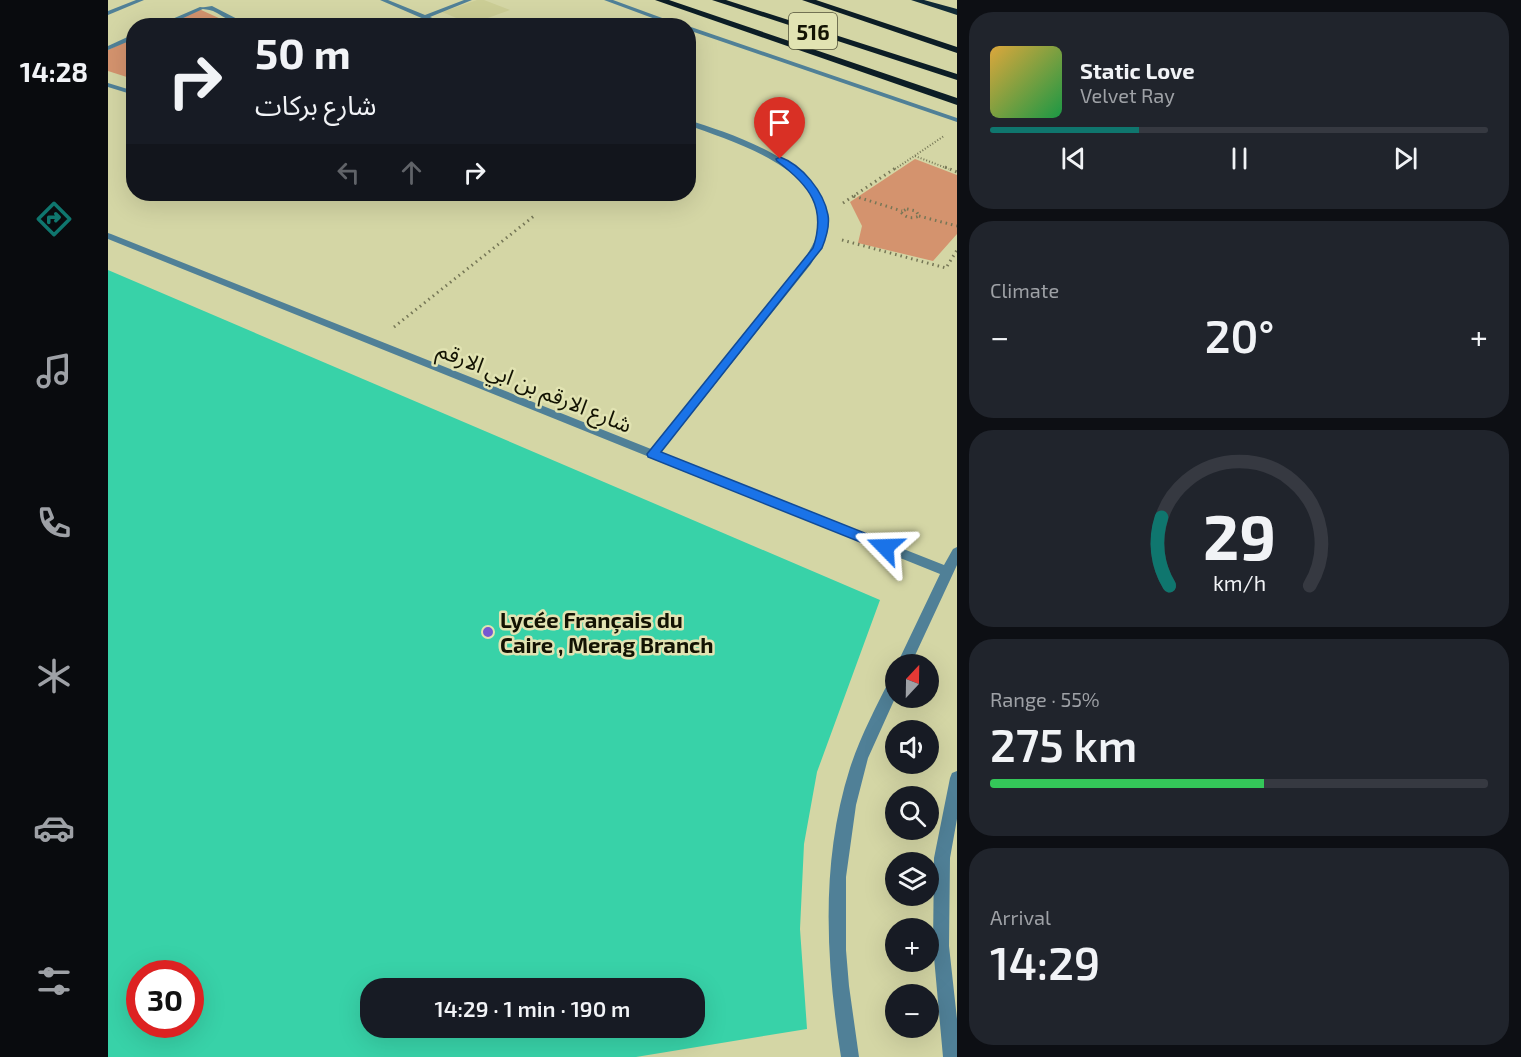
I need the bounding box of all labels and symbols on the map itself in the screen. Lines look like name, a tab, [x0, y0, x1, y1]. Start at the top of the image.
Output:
road number: 516	[789, 13, 837, 49]
pin	[754, 97, 805, 159]
street label: شارع الارقم بن ابي الارقم	[432, 335, 636, 442]
position arrow	[853, 515, 917, 579]
place label: Lycée Français du Caire , Merag Branch	[500, 606, 714, 657]
marker: Lycée Français du Caire , Merag Branch	[481, 625, 495, 639]
north arrow	[885, 654, 939, 708]
speed limit sign: 30	[126, 960, 204, 1038]

